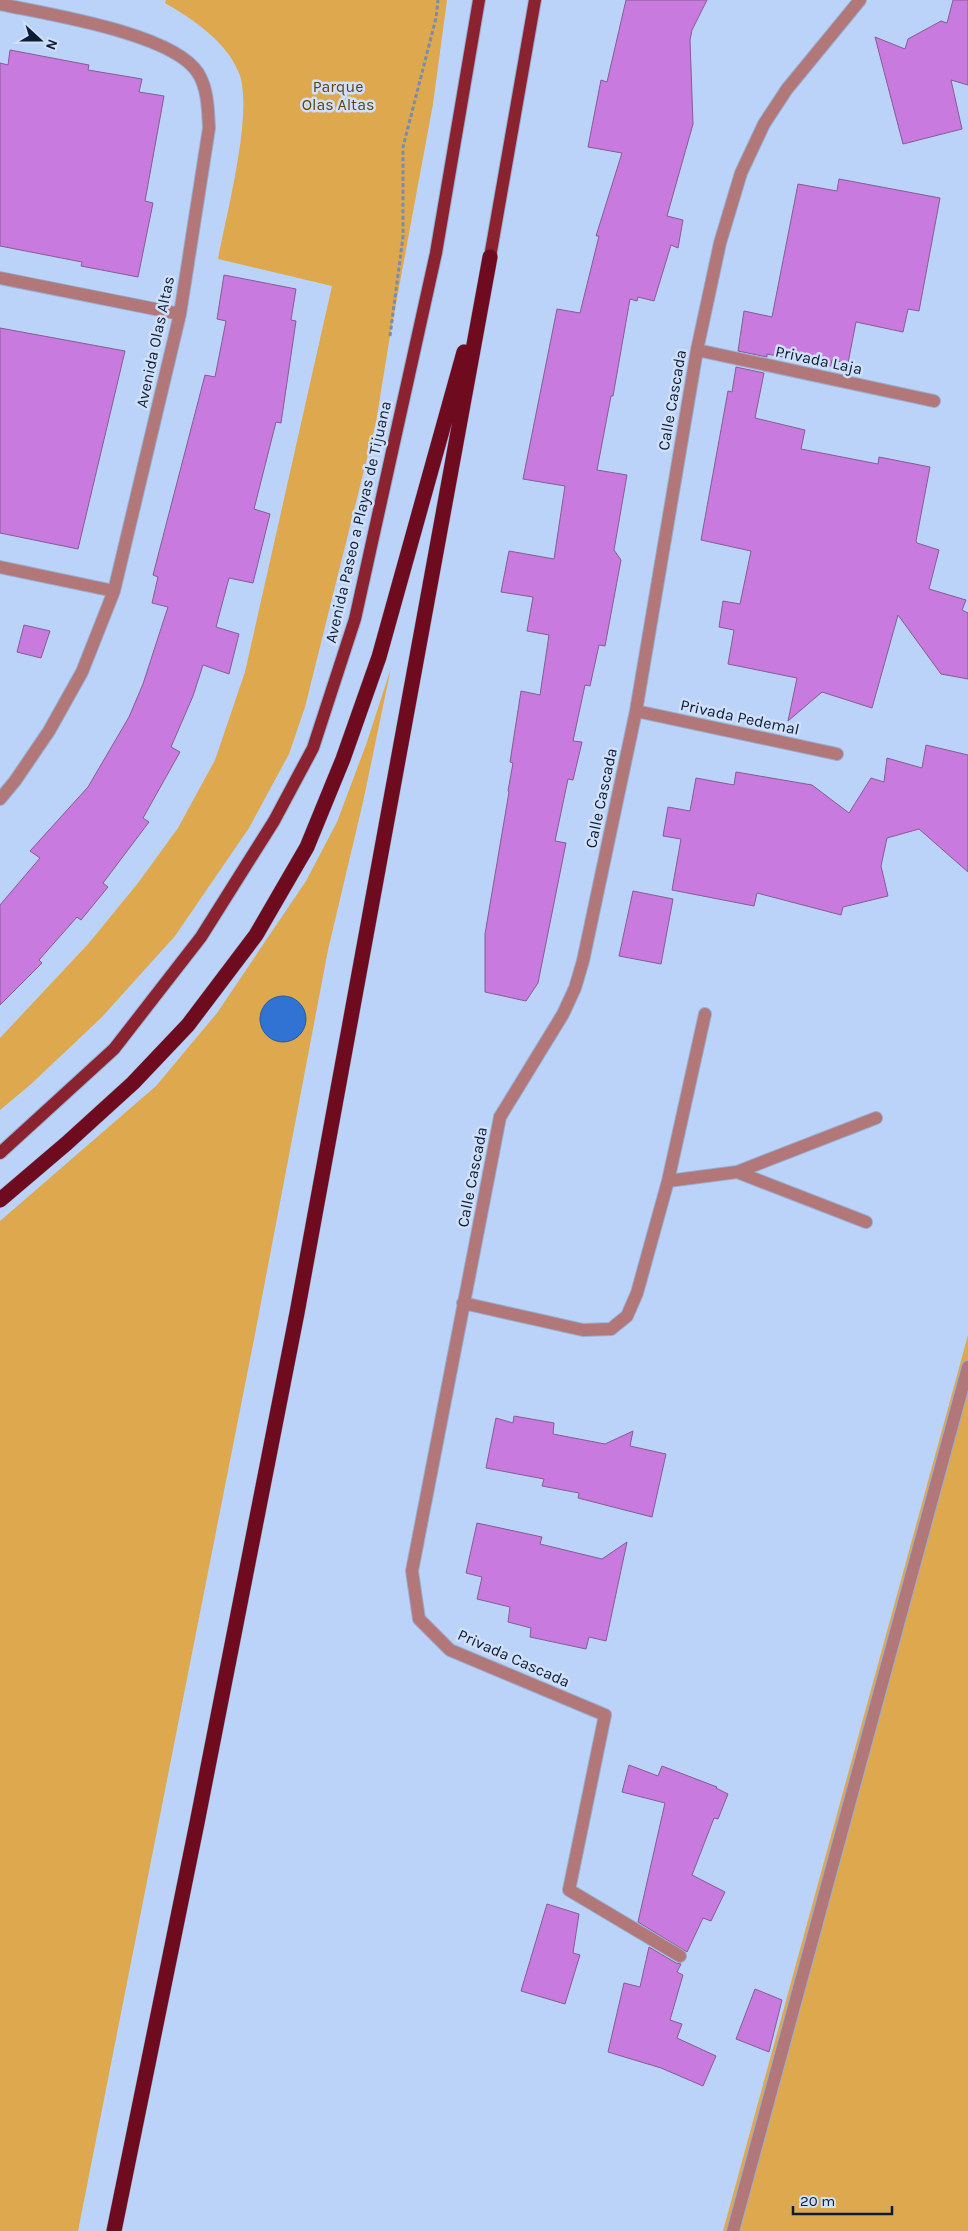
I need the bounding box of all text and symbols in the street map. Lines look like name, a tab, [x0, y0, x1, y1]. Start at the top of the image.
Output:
north arrow	[15, 15, 65, 65]
text: N	[42, 37, 61, 52]
park label: Parque Olas Altas	[302, 77, 374, 114]
street label: Avenida Olas Altas	[132, 274, 178, 410]
street label: Privada Laja	[774, 342, 864, 378]
street label: Calle Cascada	[654, 348, 690, 452]
street label: Avenida Paseo a Playas de Tijuana	[321, 399, 395, 645]
street label: Privada Pedemal	[679, 695, 801, 739]
street label: Calle Cascada	[581, 746, 621, 850]
street label: Calle Cascada	[453, 1125, 491, 1229]
street label: Privada Cascada	[455, 1625, 573, 1691]
scale bar	[793, 2184, 892, 2216]
text: 20 m	[800, 2192, 835, 2210]

